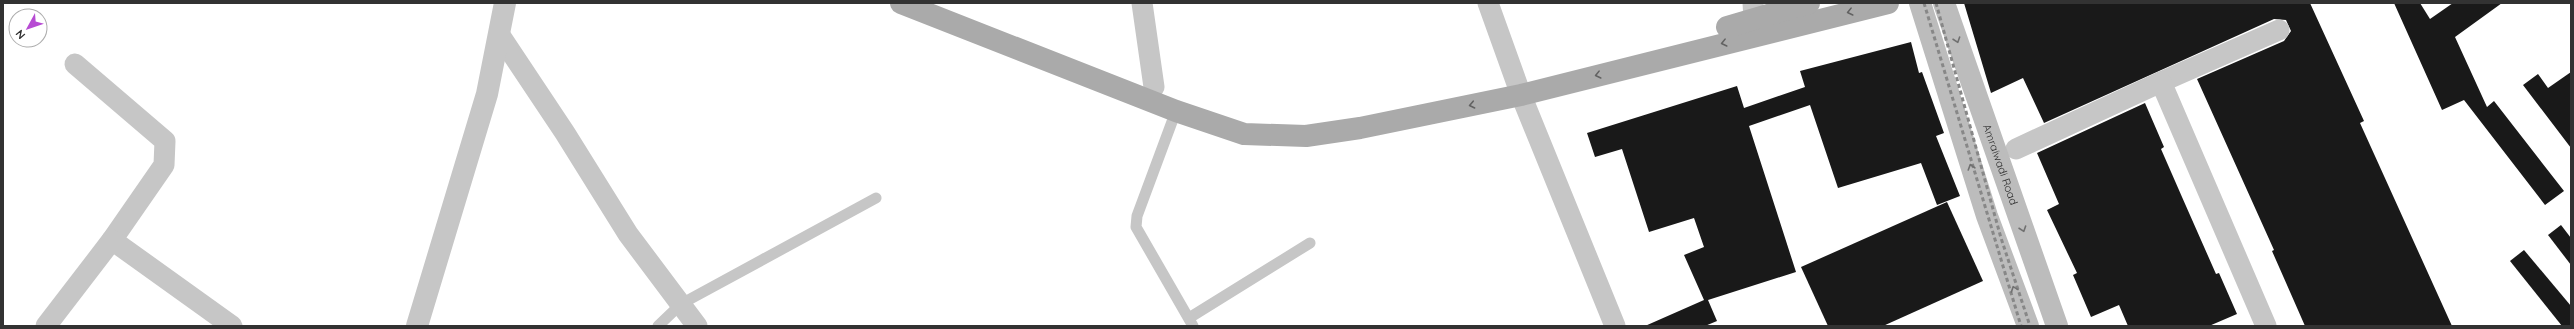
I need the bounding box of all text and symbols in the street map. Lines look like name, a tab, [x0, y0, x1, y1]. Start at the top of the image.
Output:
north arrow	[8, 8, 48, 48]
one-way arrow	[1847, 8, 1854, 16]
text: N	[12, 27, 28, 42]
one-way arrow	[1952, 36, 1960, 43]
one-way arrow	[1721, 38, 1728, 47]
one-way arrow	[1595, 71, 1602, 79]
one-way arrow	[1469, 101, 1475, 109]
street label: Amraiwadi Road	[1980, 122, 2021, 207]
one-way arrow	[1967, 163, 1976, 170]
one-way arrow	[2018, 225, 2026, 232]
one-way arrow	[2010, 286, 2019, 293]

